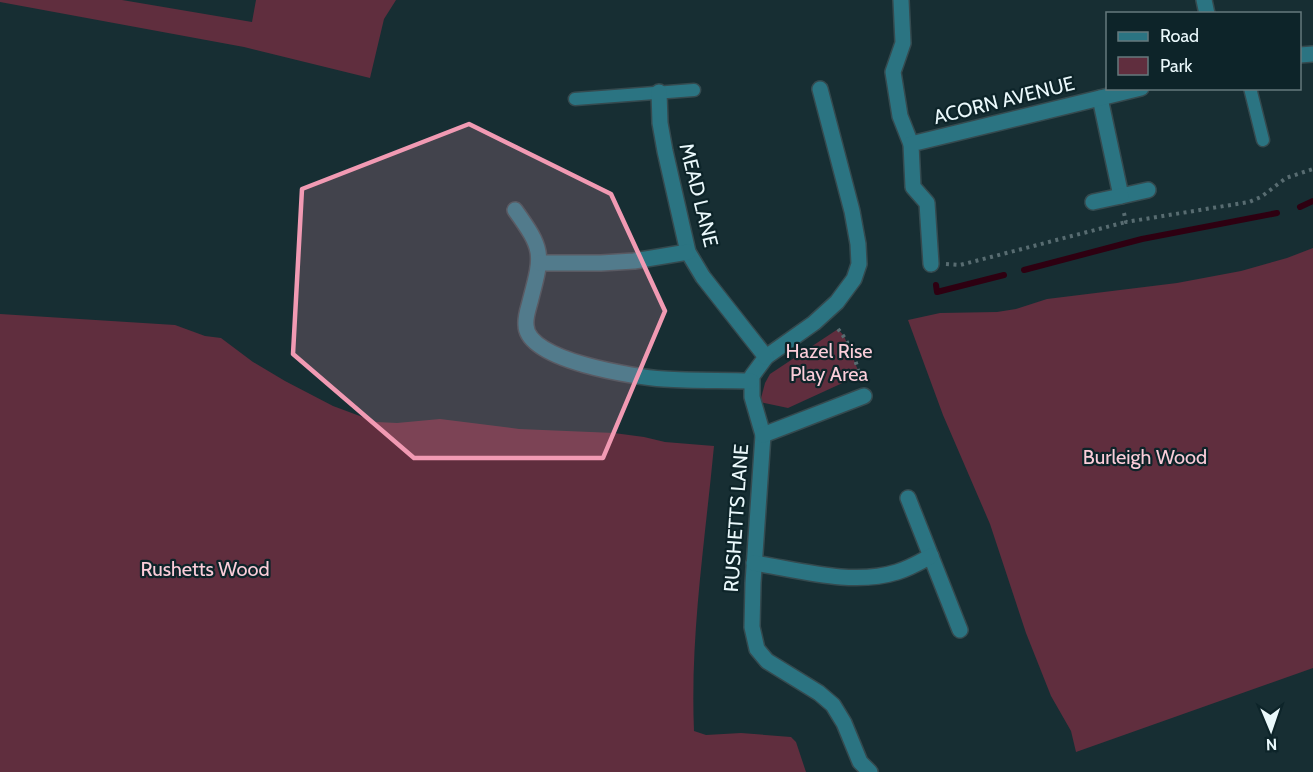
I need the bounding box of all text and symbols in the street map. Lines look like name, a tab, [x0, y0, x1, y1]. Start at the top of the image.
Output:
legend	[1106, 12, 1301, 90]
text: Road	[1160, 25, 1199, 47]
text: Park	[1160, 55, 1193, 77]
street label: ACORN AVENUE	[931, 71, 1077, 129]
street label: MEAD LANE	[675, 141, 723, 249]
park label: Hazel Rise Play Area	[786, 339, 872, 386]
street label: RUSHETTS LANE	[719, 443, 753, 593]
park label: Burleigh Wood	[1083, 445, 1207, 469]
park label: Rushetts Wood	[140, 557, 270, 581]
north arrow	[1241, 700, 1301, 760]
text: N	[1266, 735, 1277, 754]

